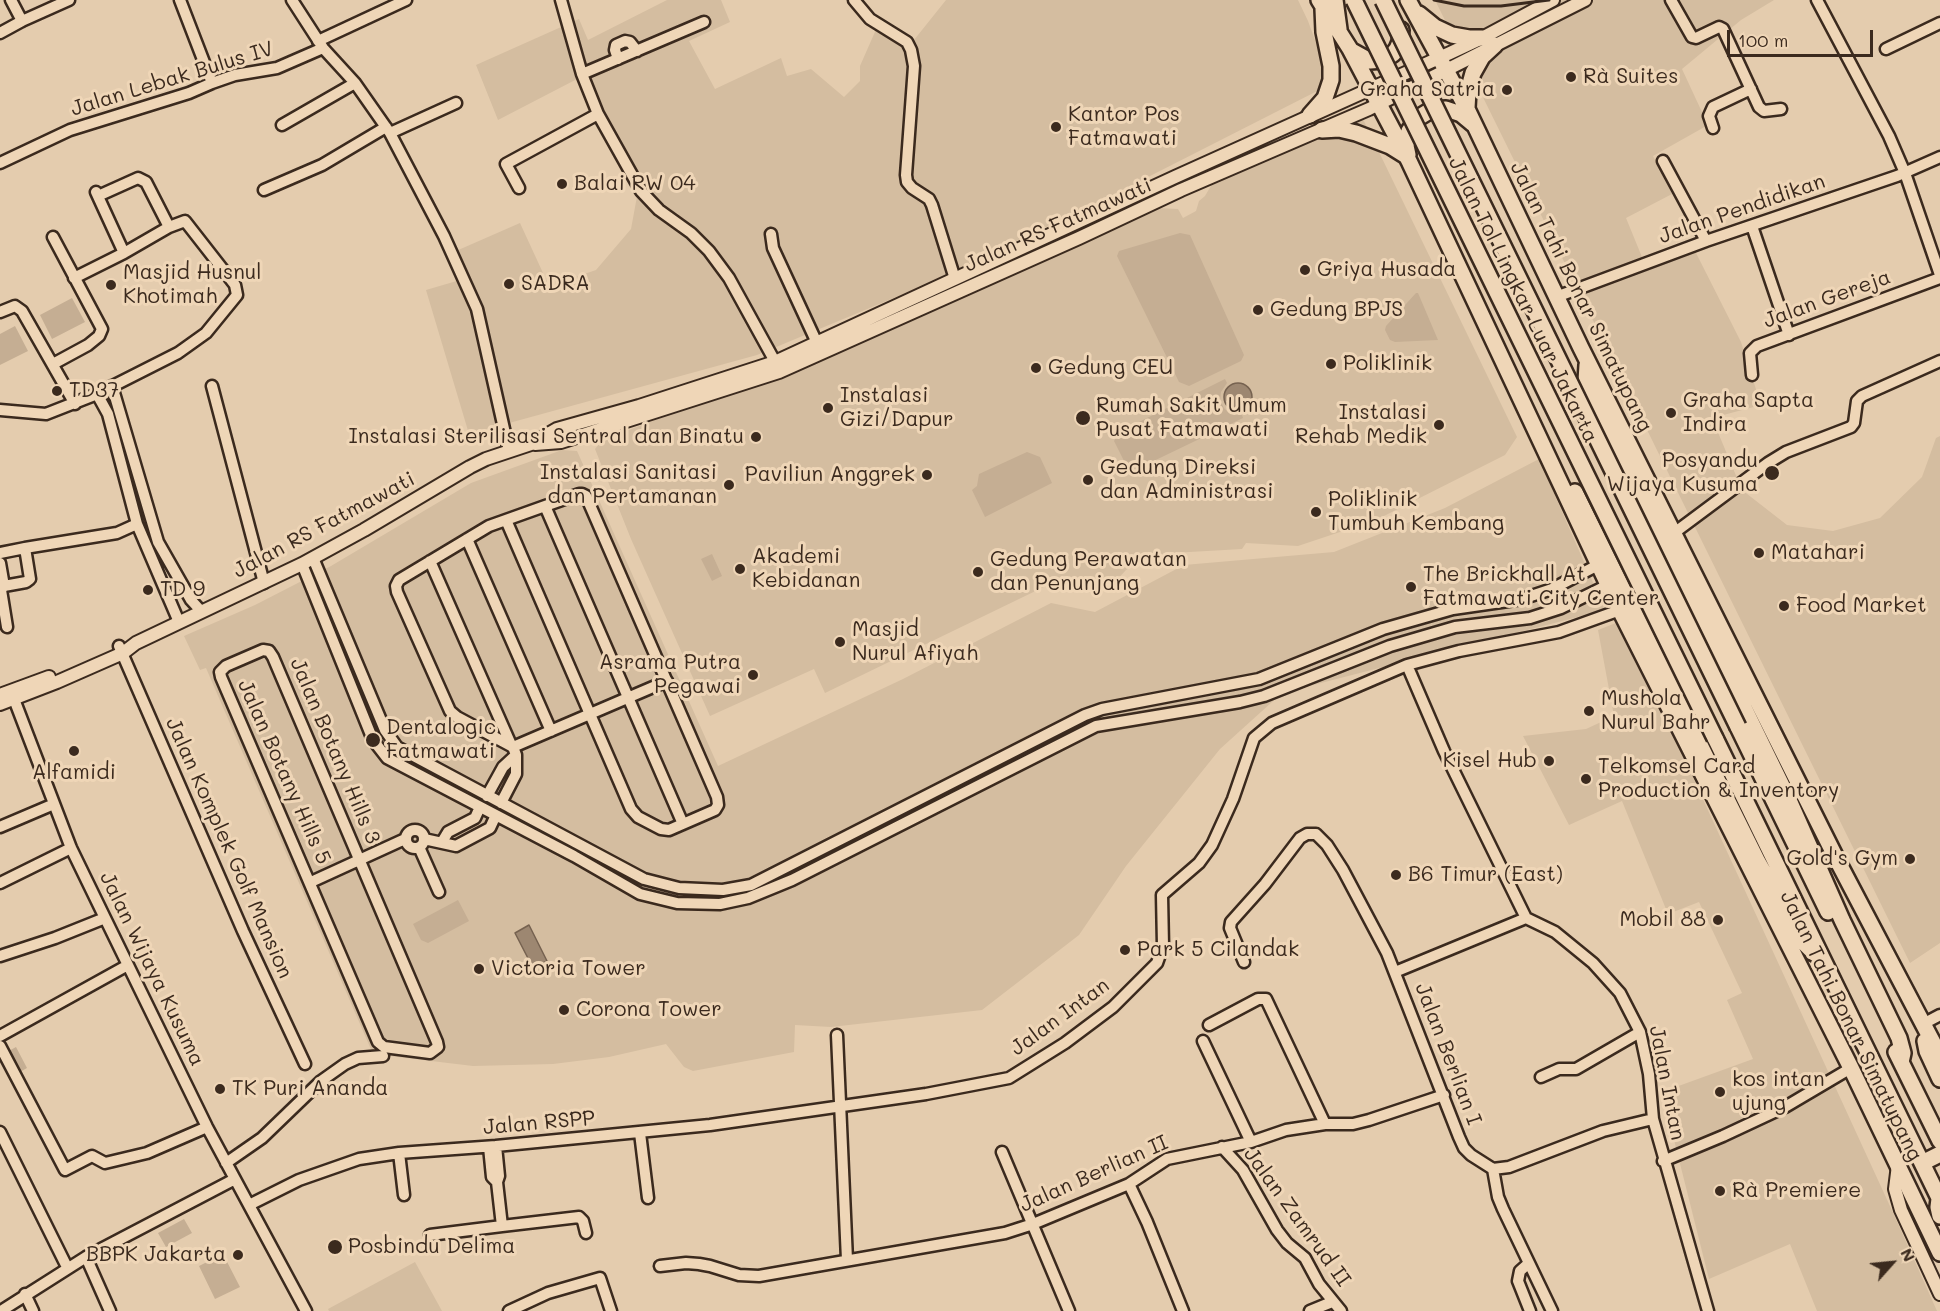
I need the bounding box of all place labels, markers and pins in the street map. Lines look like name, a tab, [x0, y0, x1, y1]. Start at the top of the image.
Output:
place label: Rà Suites	[1583, 64, 1678, 90]
marker: Rà Suites	[1564, 70, 1578, 84]
place label: Graha Satria	[1360, 77, 1495, 103]
marker: Graha Satria	[1500, 83, 1514, 97]
place label: Kantor Pos Fatmawati	[1068, 102, 1180, 152]
marker: Kantor Pos Fatmawati	[1049, 120, 1063, 134]
place label: Balai RW 04	[574, 171, 696, 197]
marker: Balai RW 04	[555, 177, 569, 191]
place label: Griya Husada	[1317, 257, 1456, 283]
place label: Masjid Husnul Khotimah	[123, 260, 262, 310]
marker: Griya Husada	[1298, 263, 1312, 277]
place label: SADRA	[521, 271, 590, 297]
marker: SADRA	[502, 277, 516, 291]
marker: Masjid Husnul Khotimah	[104, 278, 118, 292]
place label: Gedung BPJS	[1270, 297, 1403, 323]
marker: Gedung BPJS	[1251, 303, 1265, 317]
place label: Poliklinik	[1343, 351, 1432, 377]
place label: Gedung CEU	[1048, 355, 1173, 381]
marker: Poliklinik	[1324, 357, 1338, 371]
marker: Gedung CEU	[1029, 361, 1043, 375]
place label: TD37	[69, 378, 119, 404]
place label: Instalasi Gizi/Dapur	[840, 383, 954, 433]
marker: TD37	[50, 384, 64, 398]
place label: Graha Sapta Indira	[1683, 388, 1814, 438]
place label: Rumah Sakit Umum Pusat Fatmawati	[1096, 393, 1287, 443]
place label: Instalasi Rehab Medik	[1295, 400, 1427, 450]
marker: Instalasi Gizi/Dapur	[821, 401, 835, 415]
marker: Graha Sapta Indira	[1664, 406, 1678, 420]
marker: Rumah Sakit Umum Pusat Fatmawati	[1074, 409, 1092, 427]
marker: Instalasi Rehab Medik	[1432, 418, 1446, 432]
place label: Instalasi Sterilisasi Sentral dan Binatu	[349, 424, 744, 450]
marker: Instalasi Sterilisasi Sentral dan Binatu	[749, 430, 763, 444]
place label: Posyandu Wijaya Kusuma	[1606, 448, 1758, 498]
place label: Gedung Direksi dan Administrasi	[1100, 455, 1274, 505]
place label: Instalasi Sanitasi dan Pertamanan	[540, 460, 717, 510]
place label: Paviliun Anggrek	[745, 462, 915, 488]
marker: Posyandu Wijaya Kusuma	[1763, 464, 1781, 482]
marker: Paviliun Anggrek	[920, 468, 934, 482]
marker: Gedung Direksi dan Administrasi	[1081, 473, 1095, 487]
marker: Instalasi Sanitasi dan Pertamanan	[722, 478, 736, 492]
place label: Poliklinik Tumbuh Kembang	[1328, 487, 1504, 537]
marker: Poliklinik Tumbuh Kembang	[1309, 505, 1323, 519]
place label: Matahari	[1771, 540, 1865, 566]
place label: Akademi Kebidanan	[752, 544, 860, 594]
marker: Matahari	[1752, 546, 1766, 560]
place label: Gedung Perawatan dan Penunjang	[990, 547, 1187, 597]
marker: Akademi Kebidanan	[733, 562, 747, 576]
place label: The Brickhall At Fatmawati City Center	[1423, 562, 1659, 612]
marker: Gedung Perawatan dan Penunjang	[971, 565, 985, 579]
place label: TD 9	[160, 577, 205, 603]
marker: The Brickhall At Fatmawati City Center	[1404, 580, 1418, 594]
marker: TD 9	[141, 583, 155, 597]
place label: Food Market	[1796, 593, 1926, 619]
marker: Food Market	[1777, 599, 1791, 613]
place label: Masjid Nurul Afiyah	[852, 617, 978, 667]
marker: Masjid Nurul Afiyah	[833, 635, 847, 649]
place label: Asrama Putra Pegawai	[599, 650, 741, 700]
marker: Asrama Putra Pegawai	[746, 668, 760, 682]
place label: Mushola Nurul Bahr	[1601, 686, 1711, 736]
marker: Mushola Nurul Bahr	[1582, 704, 1596, 718]
place label: Dentalogic Fatmawati	[386, 715, 496, 765]
marker: Dentalogic Fatmawati	[364, 731, 382, 749]
marker: Alfamidi	[67, 744, 81, 758]
place label: Kisel Hub	[1443, 748, 1537, 774]
marker: Kisel Hub	[1542, 754, 1556, 768]
place label: Telkomsel Card Production & Inventory	[1598, 754, 1839, 804]
place label: Alfamidi	[32, 760, 116, 786]
marker: Telkomsel Card Production & Inventory	[1579, 772, 1593, 786]
place label: Gold's Gym	[1787, 846, 1898, 872]
marker: Gold's Gym	[1903, 852, 1917, 866]
place label: B6 Timur (East)	[1408, 862, 1563, 888]
marker: B6 Timur (East)	[1389, 868, 1403, 882]
place label: Mobil 88	[1620, 907, 1706, 933]
marker: Mobil 88	[1711, 913, 1725, 927]
place label: Park 5 Cilandak	[1137, 937, 1299, 963]
marker: Park 5 Cilandak	[1118, 943, 1132, 957]
place label: Victoria Tower	[491, 956, 646, 982]
marker: Victoria Tower	[472, 962, 486, 976]
place label: Corona Tower	[576, 997, 722, 1023]
marker: Corona Tower	[557, 1003, 571, 1017]
place label: kos intan ujung	[1732, 1067, 1825, 1117]
place label: TK Puri Ananda	[232, 1076, 388, 1102]
marker: TK Puri Ananda	[213, 1082, 227, 1096]
marker: kos intan ujung	[1713, 1085, 1727, 1099]
place label: Rà Premiere	[1732, 1178, 1861, 1204]
marker: Rà Premiere	[1713, 1184, 1727, 1198]
place label: Posbindu Delima	[348, 1234, 515, 1260]
marker: Posbindu Delima	[326, 1238, 344, 1256]
place label: BBPK Jakarta	[86, 1242, 226, 1268]
marker: BBPK Jakarta	[231, 1248, 245, 1262]

